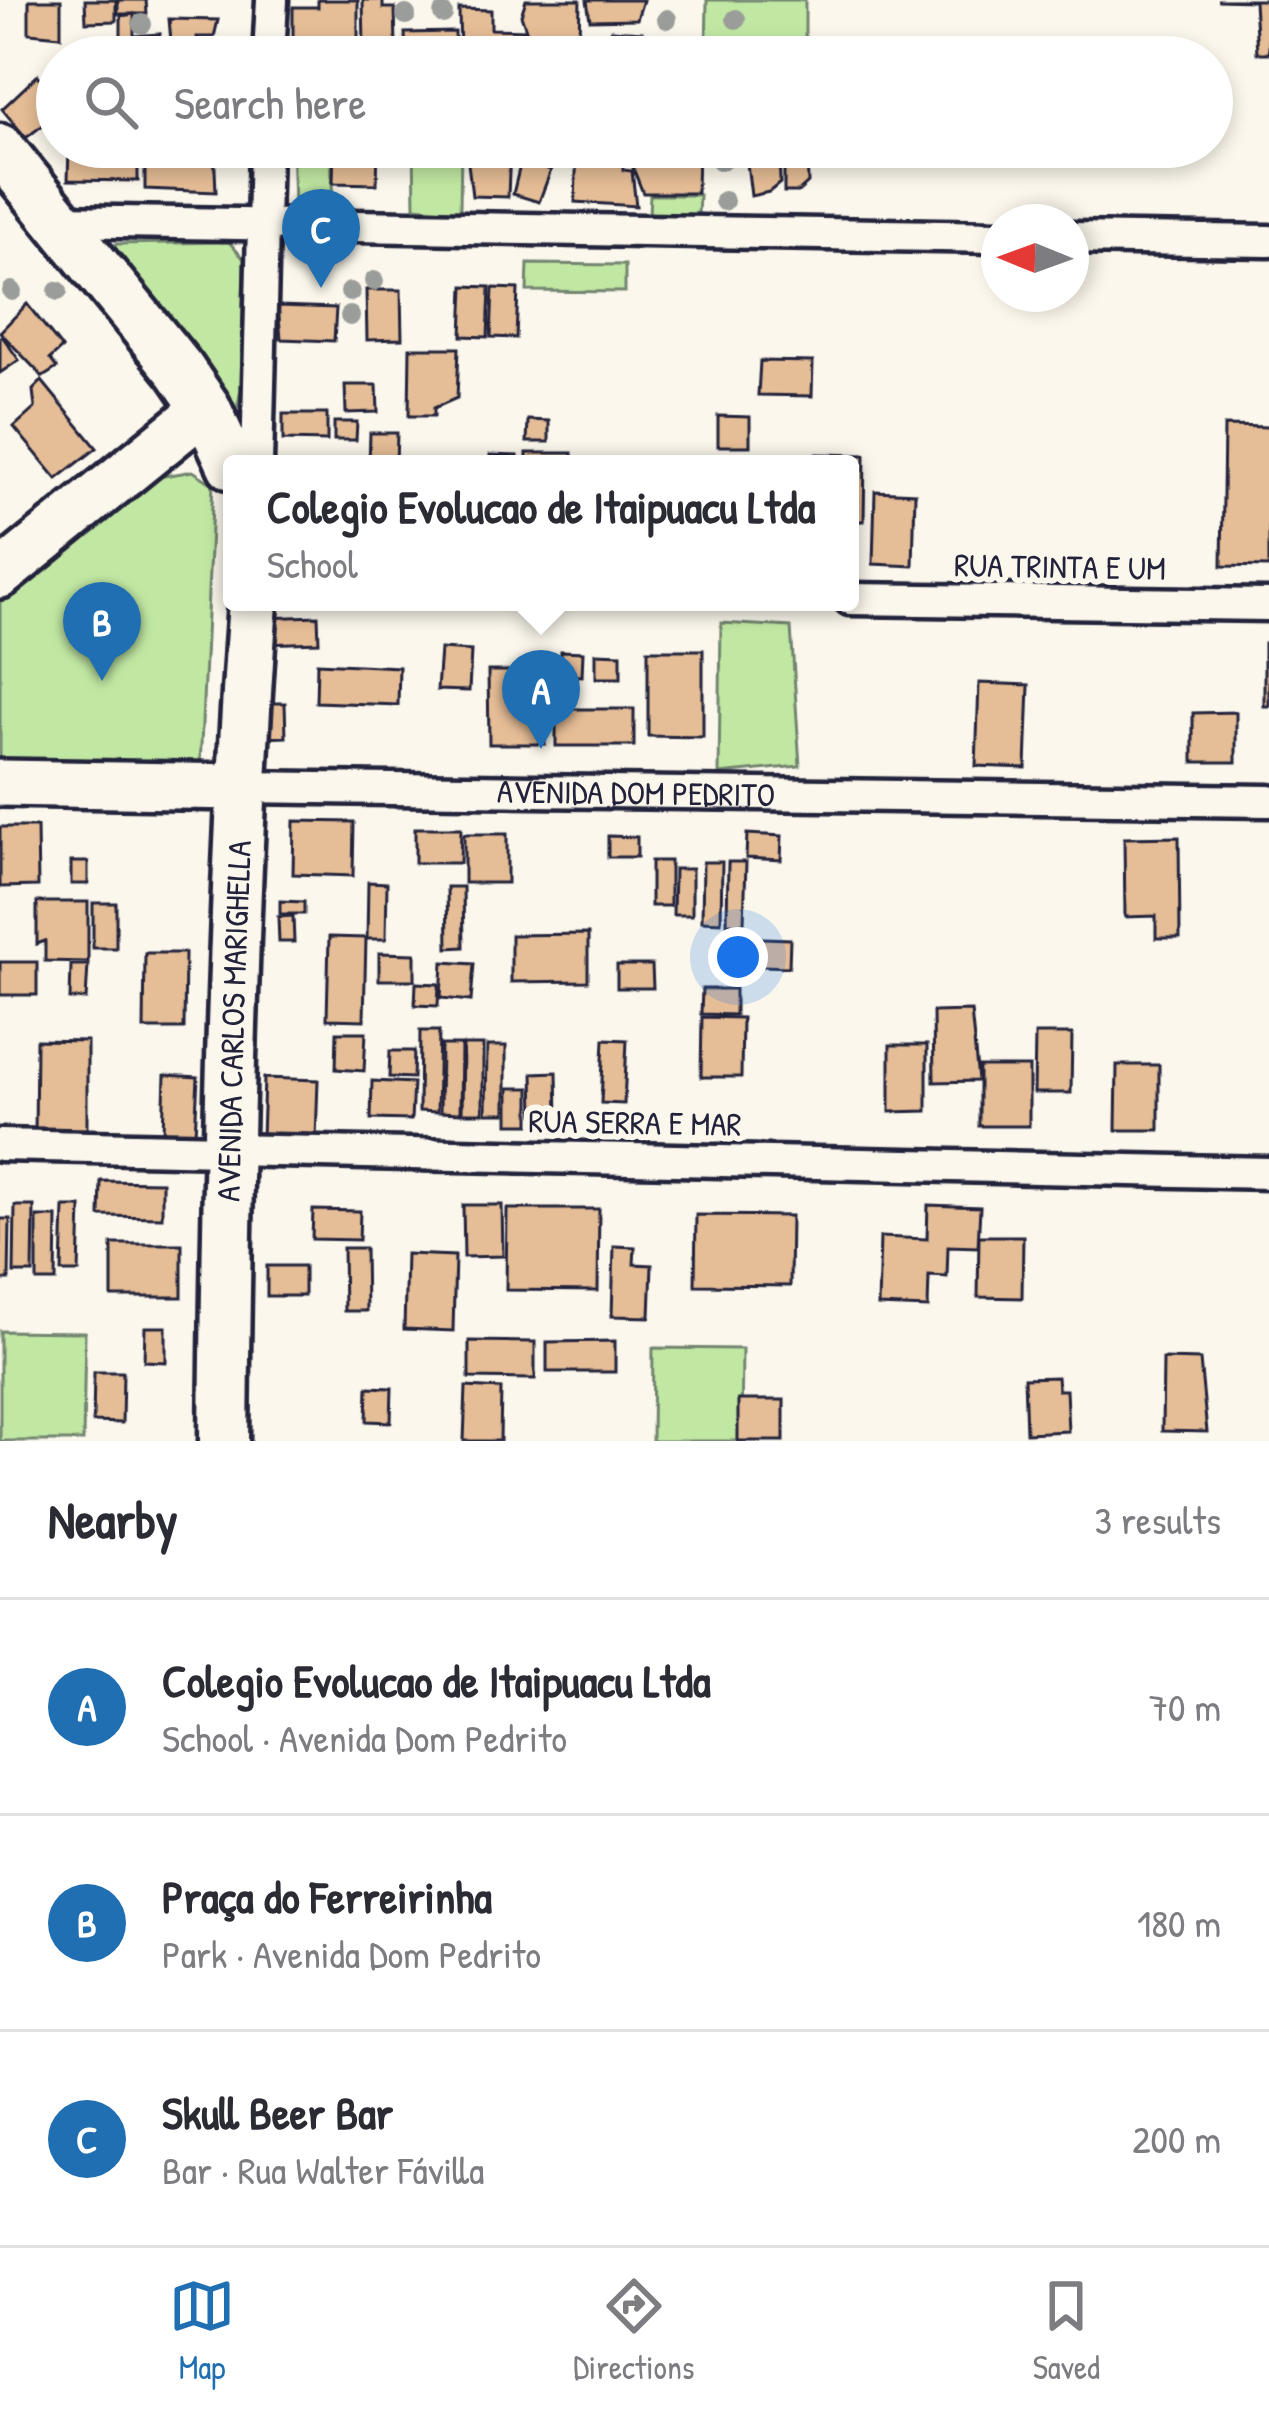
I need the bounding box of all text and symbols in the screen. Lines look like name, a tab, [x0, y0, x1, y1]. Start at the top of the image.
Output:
search box	[36, 36, 1233, 168]
icon: search	[78, 69, 144, 135]
text: Search here	[174, 72, 366, 133]
pin: C	[282, 189, 360, 288]
north arrow	[981, 204, 1089, 312]
popup	[223, 455, 859, 611]
text: Colegio Evolucao de Itaipuacu Ltda	[267, 476, 815, 537]
text: School	[267, 537, 358, 590]
street label: RUA TRINTA E UM	[954, 542, 1166, 590]
pin: B	[63, 582, 141, 681]
pin: A	[502, 650, 580, 749]
street label: AVENIDA DOM PEDRITO	[497, 768, 775, 816]
street label: AVENIDA CARLOS MARIGHELLA	[206, 839, 261, 1202]
your location	[708, 927, 768, 987]
street label: RUA SERRA E MAR	[528, 1098, 742, 1146]
text: Nearby	[48, 1485, 178, 1554]
text: 3 results	[1095, 1493, 1221, 1546]
text: Colegio Evolucao de Itaipuacu Ltda	[162, 1650, 711, 1711]
text: A	[77, 1680, 97, 1733]
text: 70 m	[1149, 1680, 1221, 1733]
text: School · Avenida Dom Pedrito	[162, 1711, 567, 1764]
text: Praça do Ferreirinha	[162, 1866, 492, 1927]
text: B	[77, 1896, 97, 1949]
text: 180 m	[1137, 1896, 1221, 1949]
text: Park · Avenida Dom Pedrito	[162, 1927, 541, 1980]
text: Skull Beer Bar	[162, 2082, 393, 2143]
text: C	[76, 2112, 98, 2165]
text: 200 m	[1132, 2112, 1221, 2165]
text: Bar · Rua Walter Fávilla	[162, 2143, 484, 2196]
tab: Map	[169, 2273, 235, 2389]
tab: Directions	[573, 2273, 695, 2389]
tab: Saved	[1033, 2273, 1100, 2389]

